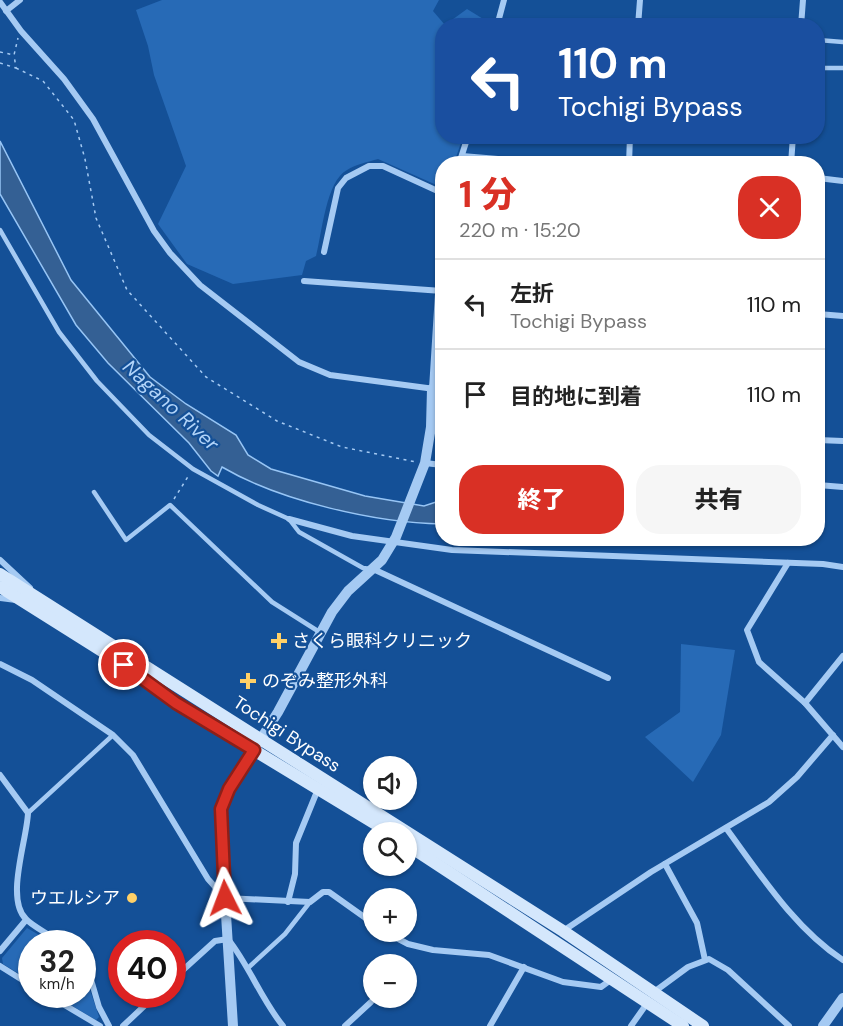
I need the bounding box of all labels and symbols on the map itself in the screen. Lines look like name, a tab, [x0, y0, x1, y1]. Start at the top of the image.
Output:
water label: Nagano River	[118, 354, 225, 457]
place label: さくら眼科クリニック	[292, 629, 472, 653]
marker: さくら眼科クリニック	[270, 632, 288, 650]
pin	[98, 639, 149, 690]
place label: のぞみ整形外科	[262, 669, 388, 693]
marker: のぞみ整形外科	[239, 672, 257, 690]
street label: Tochigi Bypass	[229, 690, 345, 778]
position arrow	[193, 866, 257, 930]
place label: ウエルシア	[30, 886, 120, 910]
marker: ウエルシア	[125, 891, 139, 905]
speed limit sign: 40	[108, 930, 186, 1008]

